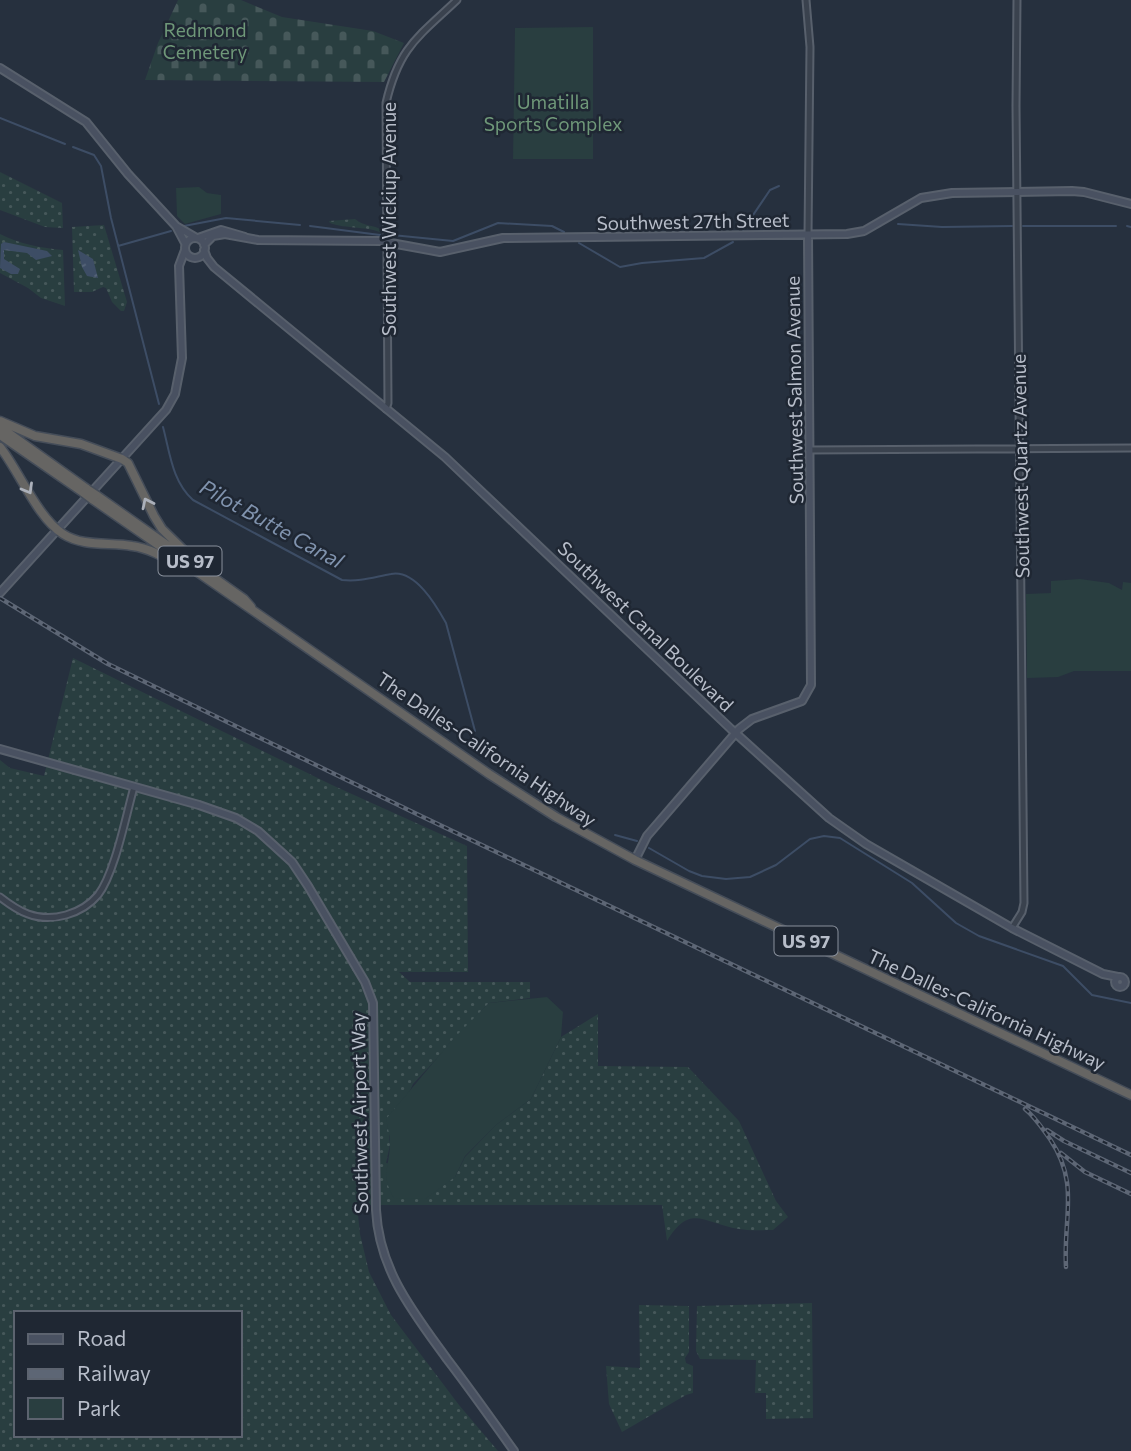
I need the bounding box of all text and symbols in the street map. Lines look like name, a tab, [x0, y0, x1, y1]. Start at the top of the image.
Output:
park label: Redmond Cemetery	[163, 18, 247, 63]
park label: Umatilla Sports Complex	[484, 90, 622, 135]
street label: Southwest Wickiup Avenue	[377, 102, 400, 336]
street label: Southwest 27th Street	[596, 208, 790, 234]
street label: Southwest Salmon Avenue	[781, 276, 807, 504]
street label: Southwest Quartz Avenue	[1007, 354, 1033, 578]
water label: Pilot Butte Canal	[196, 473, 349, 573]
one-way arrow	[19, 481, 32, 494]
one-way arrow	[142, 498, 156, 510]
street label: Southwest Canal Boulevard	[553, 536, 739, 716]
road number: US 97	[158, 546, 222, 576]
street label: The Dalles-California Highway	[373, 667, 601, 831]
road number: US 97	[774, 926, 838, 956]
street label: The Dalles-California Highway	[864, 944, 1110, 1074]
street label: Southwest Airport Way	[346, 1012, 372, 1214]
legend	[14, 1311, 242, 1437]
text: Road	[77, 1325, 126, 1350]
text: Railway	[77, 1360, 151, 1385]
text: Park	[77, 1395, 121, 1420]

